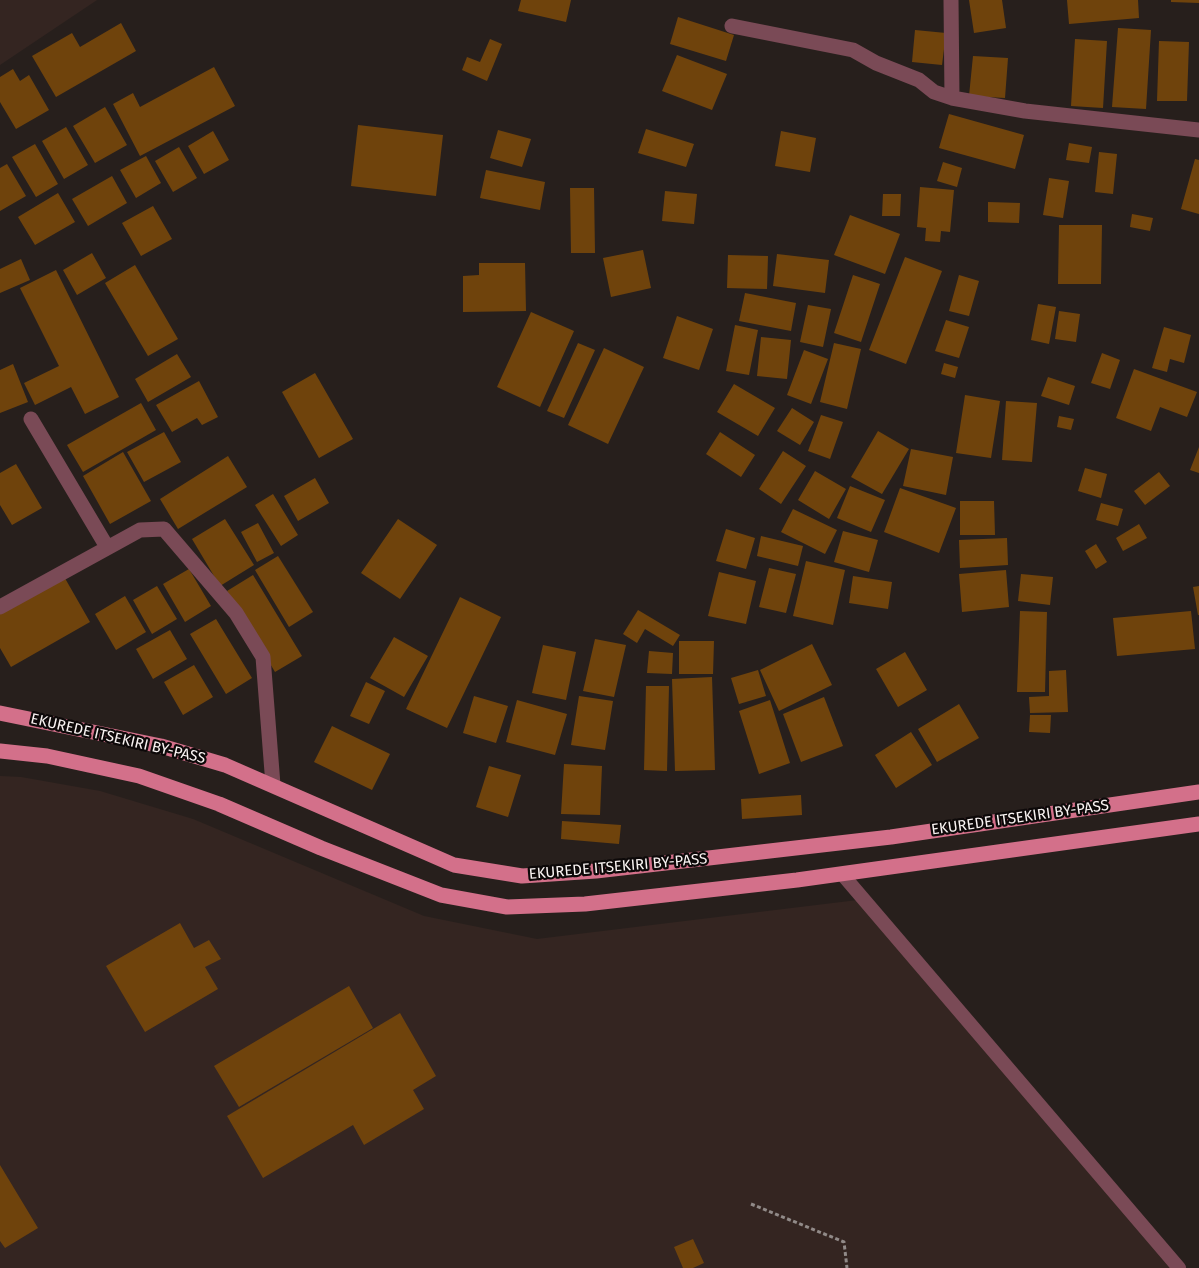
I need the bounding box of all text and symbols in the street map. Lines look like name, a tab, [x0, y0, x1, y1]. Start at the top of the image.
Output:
street label: EKUREDE ITSEKIRI BY-PASS	[29, 710, 207, 768]
street label: EKUREDE ITSEKIRI BY-PASS	[930, 797, 1110, 839]
street label: EKUREDE ITSEKIRI BY-PASS	[528, 850, 708, 884]

